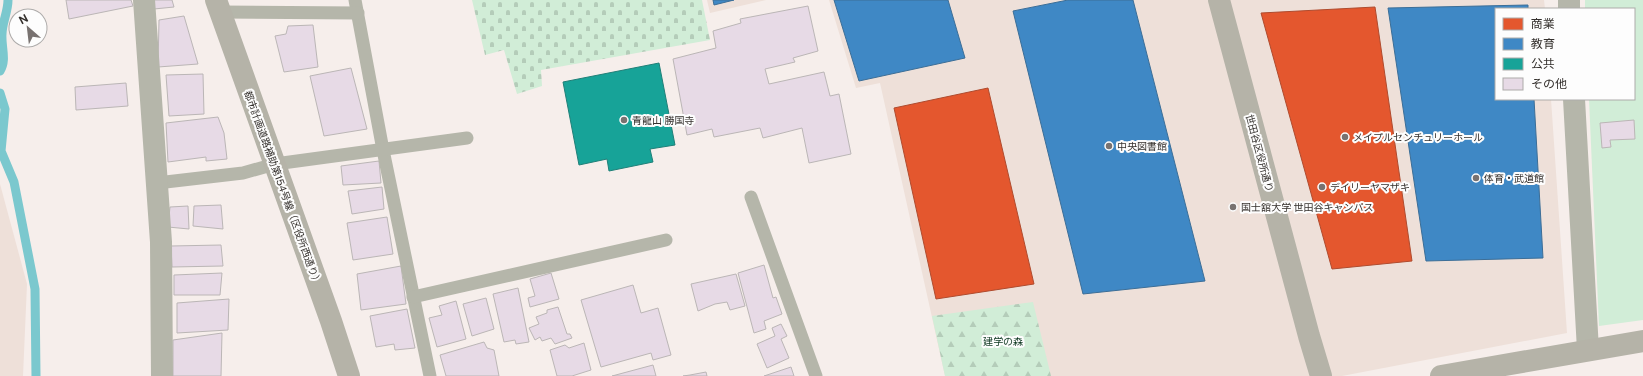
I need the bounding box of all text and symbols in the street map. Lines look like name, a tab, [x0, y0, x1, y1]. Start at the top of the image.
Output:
north arrow	[8, 8, 48, 48]
legend	[1495, 8, 1635, 100]
text: N	[17, 12, 30, 26]
text: 商業	[1531, 17, 1555, 31]
text: 教育	[1531, 37, 1555, 51]
text: 公共	[1531, 57, 1555, 71]
text: その他	[1531, 77, 1567, 91]
street label: 都市計画道路補助第154号線（区役所西通り）	[242, 89, 324, 287]
street label: 世田谷区役所通り	[1244, 113, 1276, 193]
place label: 青龍山 勝国寺	[632, 114, 694, 126]
marker: 青龍山 勝国寺	[619, 115, 629, 125]
place label: メイプルセンチュリーホール	[1353, 131, 1483, 143]
marker: メイプルセンチュリーホール	[1340, 132, 1350, 142]
place label: 中央図書館	[1117, 140, 1167, 152]
marker: 中央図書館	[1104, 141, 1114, 151]
place label: 体育・武道館	[1484, 172, 1544, 184]
marker: 体育・武道館	[1471, 173, 1481, 183]
place label: デイリーヤマザキ	[1330, 181, 1410, 193]
marker: デイリーヤマザキ	[1317, 182, 1327, 192]
place label: 国士舘大学 世田谷キャンパス	[1241, 201, 1373, 213]
marker: 国士舘大学 世田谷キャンパス	[1228, 202, 1238, 212]
park label: 建学の森	[983, 335, 1023, 347]

